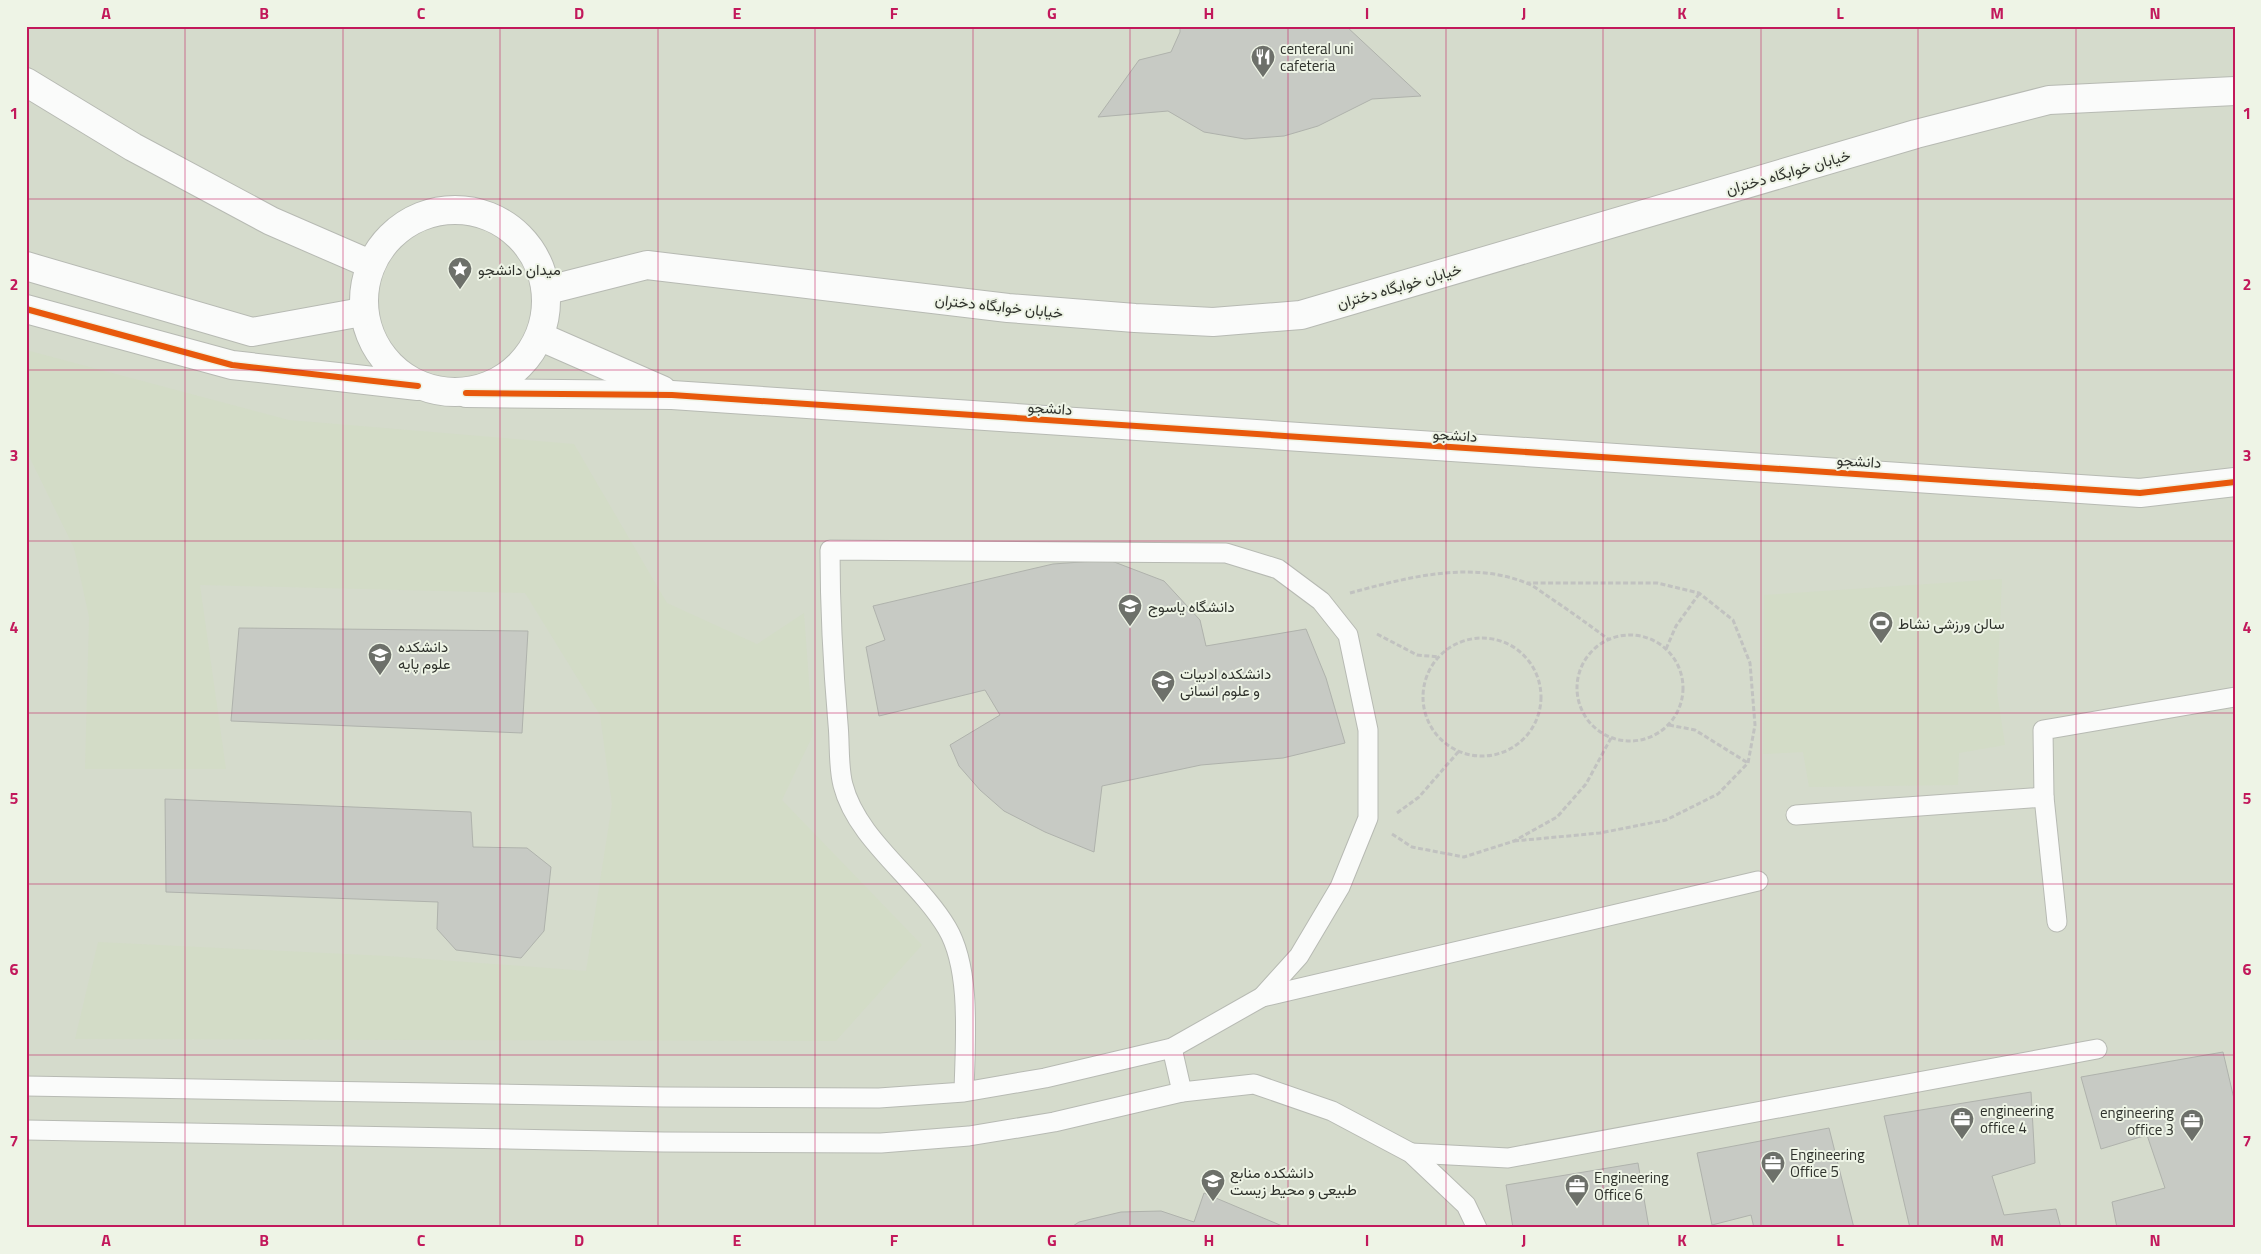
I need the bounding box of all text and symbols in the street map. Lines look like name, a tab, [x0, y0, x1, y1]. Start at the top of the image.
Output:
text: A	[101, 1, 111, 25]
text: B	[259, 1, 269, 25]
text: C	[417, 1, 426, 25]
text: D	[574, 1, 584, 25]
text: E	[733, 1, 742, 25]
text: F	[890, 1, 899, 25]
text: G	[1047, 1, 1057, 25]
text: H	[1204, 1, 1214, 25]
text: I	[1365, 1, 1369, 25]
text: J	[1522, 1, 1526, 25]
text: K	[1677, 1, 1687, 25]
text: L	[1836, 1, 1844, 25]
text: M	[1990, 1, 2004, 25]
text: N	[2149, 1, 2161, 25]
place label: centeral uni cafeteria	[1280, 37, 1354, 77]
restaurant icon: centeral uni cafeteria	[1250, 44, 1276, 78]
text: 1	[10, 101, 18, 125]
text: 1	[2243, 101, 2251, 125]
street label: خیابان خوابگاه دختران	[1723, 143, 1853, 201]
place icon: میدان دانشجو	[447, 256, 473, 290]
street label: خیابان خوابگاه دختران	[1334, 257, 1464, 315]
place label: میدان دانشجو	[478, 258, 561, 281]
text: 2	[10, 272, 18, 296]
text: 2	[2243, 272, 2251, 296]
street label: خیابان خوابگاه دختران	[934, 288, 1064, 324]
street label: دانشجو	[1027, 395, 1073, 421]
street label: دانشجو	[1432, 422, 1478, 448]
text: 3	[10, 443, 18, 467]
text: 3	[2243, 443, 2251, 467]
street label: دانشجو	[1836, 448, 1882, 474]
school or university icon: دانشگاه یاسوج	[1117, 593, 1143, 627]
place label: دانشگاه یاسوج	[1148, 595, 1235, 618]
sports icon: سالن ورزشی نشاط	[1868, 610, 1894, 644]
place label: سالن ورزشی نشاط	[1898, 612, 2005, 635]
text: 4	[10, 615, 19, 639]
text: 4	[2243, 615, 2252, 639]
place label: دانشکده علوم پایه	[398, 635, 451, 675]
school or university icon: دانشکده علوم پایه	[367, 642, 393, 676]
place label: دانشکده ادبیات و علوم انسانی	[1180, 662, 1271, 702]
school or university icon: دانشکده ادبیات و علوم انسانی	[1150, 669, 1176, 703]
text: 5	[10, 786, 19, 810]
text: 5	[2243, 786, 2252, 810]
text: 6	[10, 957, 19, 981]
text: 6	[2243, 957, 2252, 981]
place label: engineering office 4	[1980, 1099, 2054, 1139]
place label: engineering office 3	[2100, 1101, 2174, 1141]
office icon: engineering office 4	[1949, 1106, 1975, 1140]
office icon: engineering office 3	[2179, 1108, 2205, 1142]
text: 7	[10, 1129, 18, 1153]
text: 7	[2243, 1129, 2251, 1153]
place label: Engineering Office 5	[1790, 1143, 1865, 1183]
office icon: Engineering Office 5	[1760, 1150, 1786, 1184]
place label: دانشکده منابع طبیعی و محیط زیست	[1230, 1161, 1357, 1201]
place label: Engineering Office 6	[1594, 1166, 1669, 1206]
school or university icon: دانشکده منابع طبیعی و محیط زیست	[1200, 1168, 1226, 1202]
office icon: Engineering Office 6	[1564, 1173, 1590, 1207]
text: A	[101, 1228, 111, 1252]
text: B	[259, 1228, 269, 1252]
text: C	[417, 1228, 426, 1252]
text: D	[574, 1228, 584, 1252]
text: E	[733, 1228, 742, 1252]
text: F	[890, 1228, 899, 1252]
text: G	[1047, 1228, 1057, 1252]
text: H	[1204, 1228, 1214, 1252]
text: I	[1365, 1228, 1369, 1252]
text: J	[1522, 1228, 1526, 1252]
text: K	[1677, 1228, 1687, 1252]
text: L	[1836, 1228, 1844, 1252]
text: M	[1990, 1228, 2004, 1252]
text: N	[2149, 1228, 2161, 1252]

